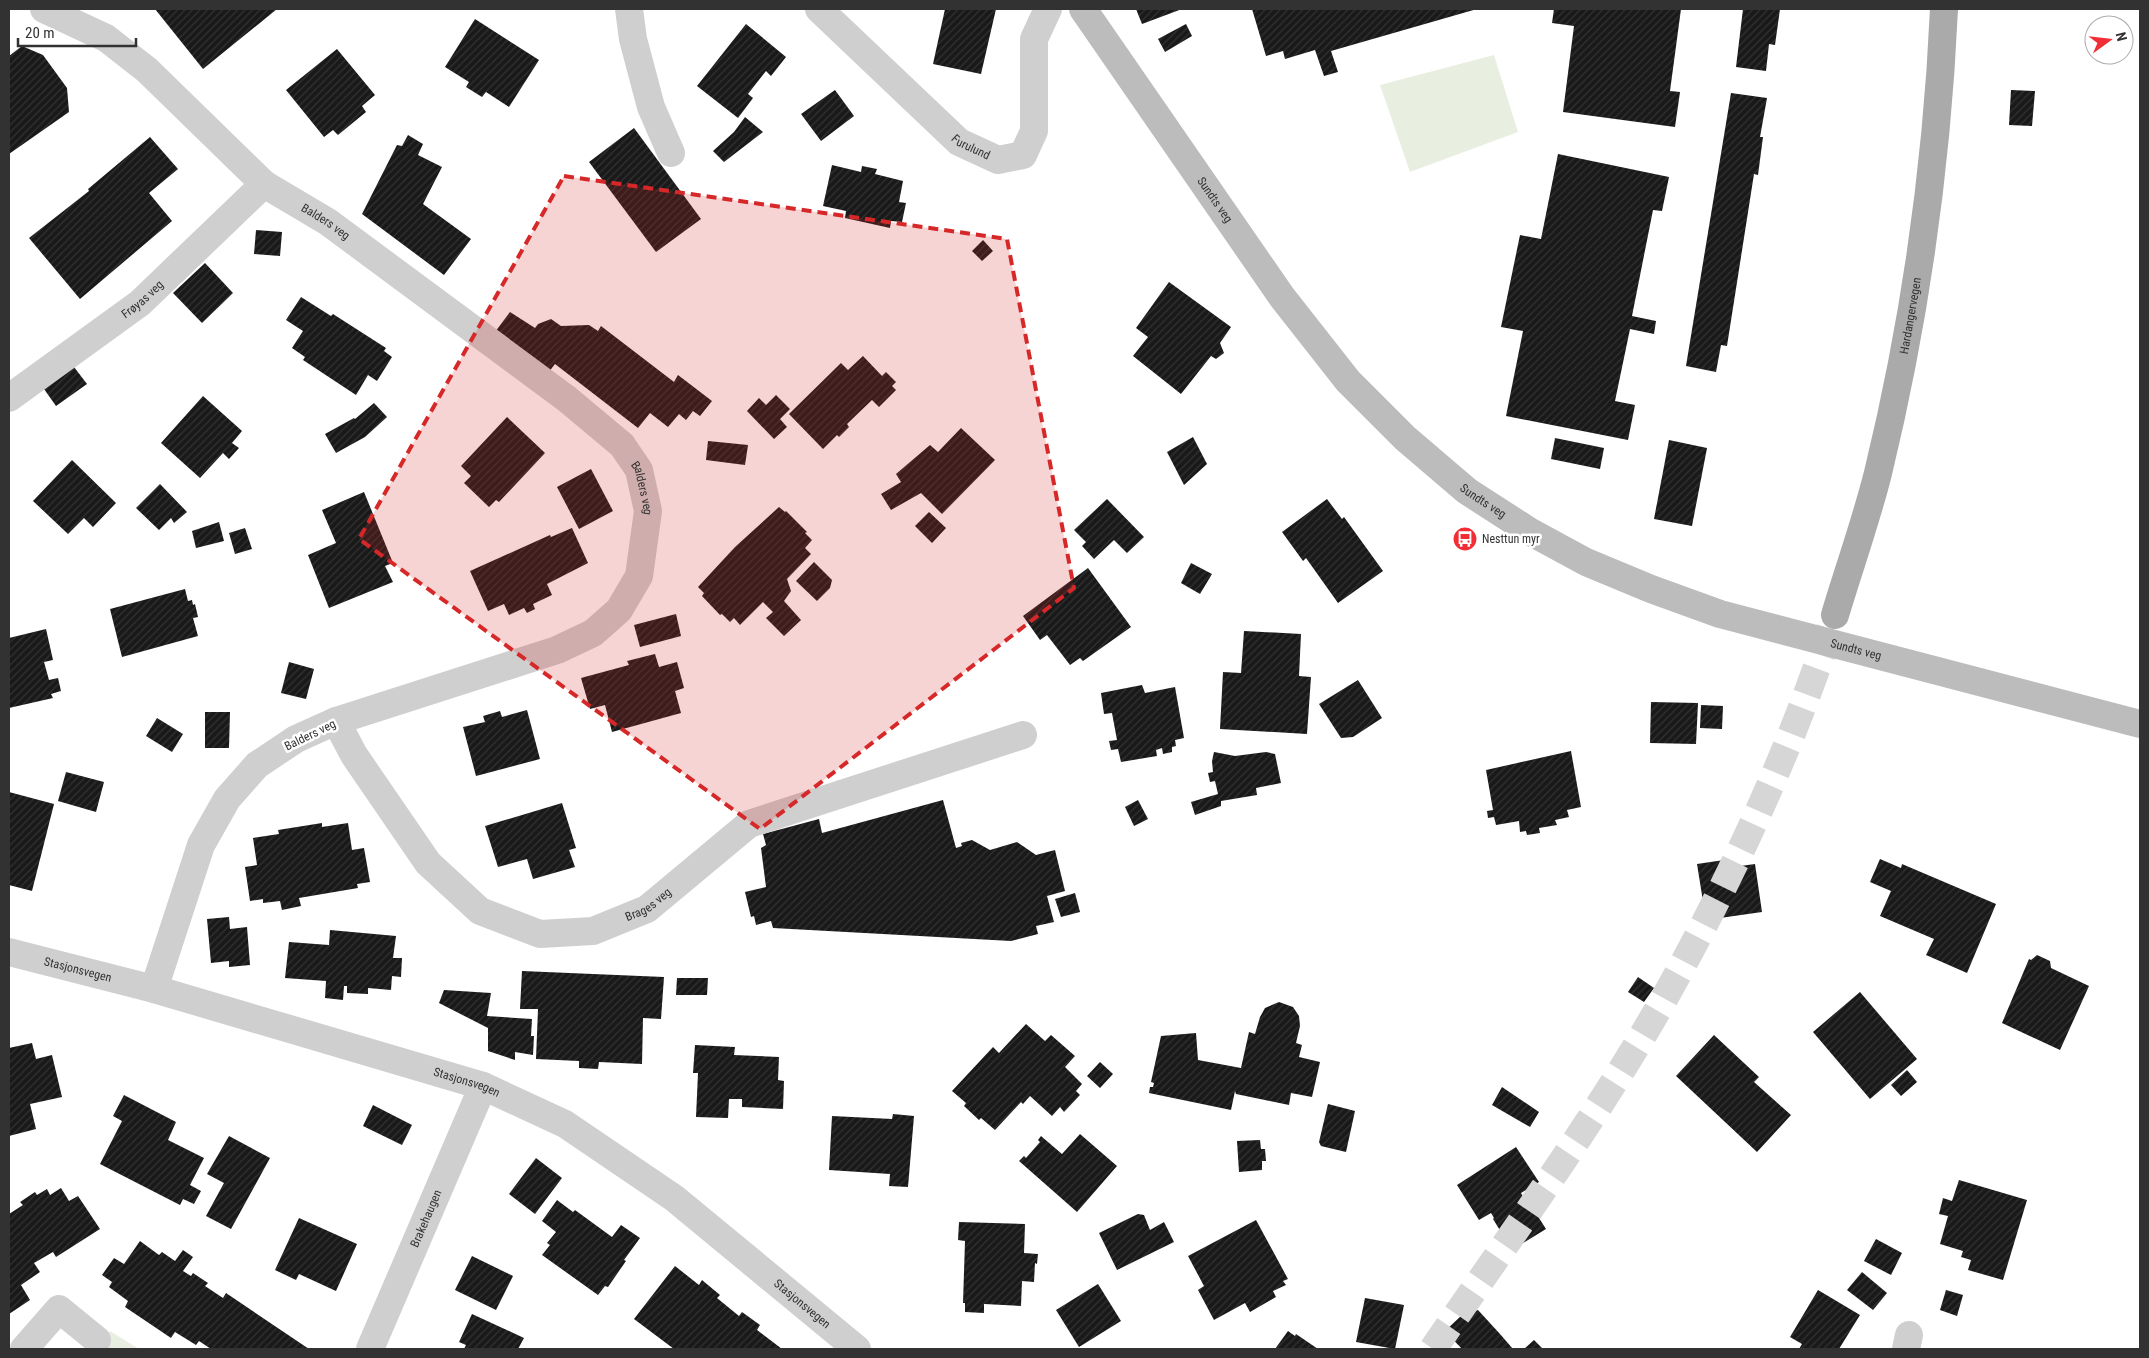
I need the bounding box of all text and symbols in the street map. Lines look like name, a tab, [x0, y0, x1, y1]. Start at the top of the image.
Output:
scale bar	[18, 15, 135, 47]
north arrow	[2084, 15, 2134, 65]
text: 20 m	[25, 24, 55, 42]
text: N	[2113, 30, 2130, 43]
street label: Furulund	[949, 132, 992, 162]
street label: Sundts veg	[1194, 174, 1236, 225]
street label: Balders veg	[299, 201, 353, 243]
street label: Hardangervegen	[1897, 276, 1924, 355]
street label: Frøyas veg	[119, 277, 166, 321]
street label: Balders veg	[628, 458, 655, 516]
street label: Sundts veg	[1457, 481, 1509, 521]
bus stop icon: Nesttun myr	[1452, 526, 1478, 552]
place label: Nesttun myr	[1482, 532, 1540, 546]
street label: Sundts veg	[1829, 636, 1883, 663]
street label: Balders veg	[282, 717, 338, 753]
street label: Brages veg	[623, 885, 674, 924]
street label: Stasjonsvegen	[43, 954, 113, 985]
street label: Stasjonsvegen	[432, 1065, 502, 1100]
street label: Brakehaugen	[408, 1187, 445, 1249]
street label: Stasjonsvegen	[771, 1276, 833, 1331]

